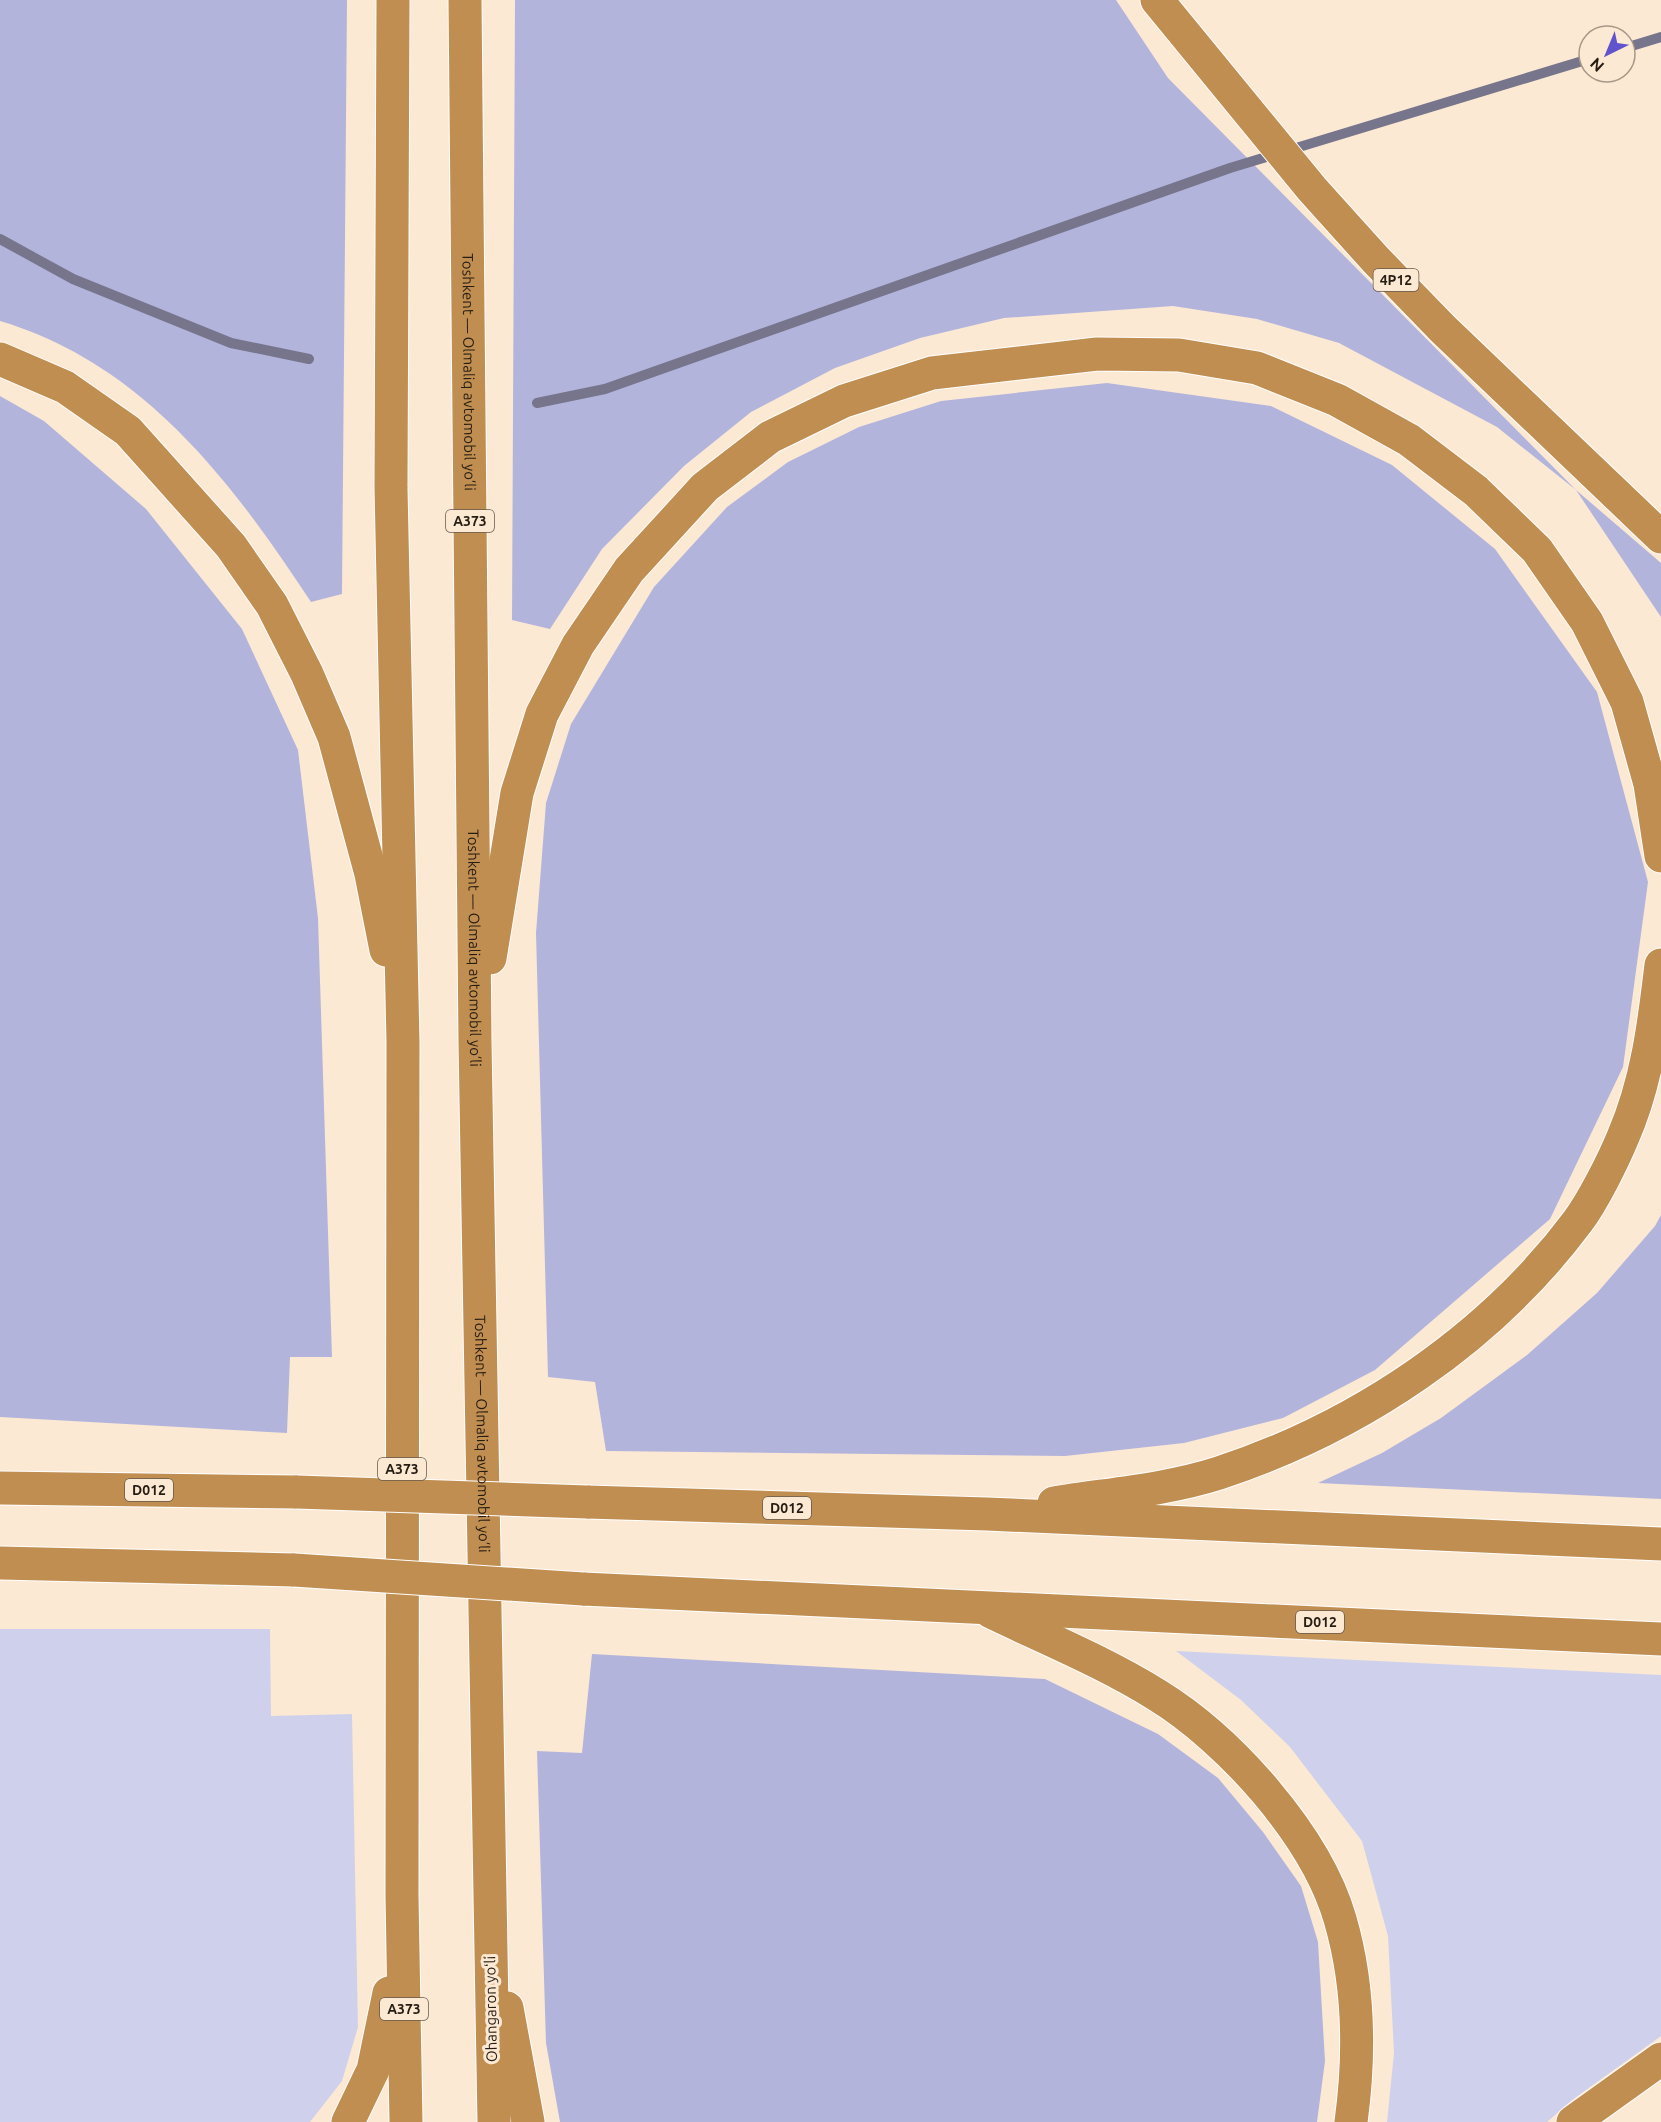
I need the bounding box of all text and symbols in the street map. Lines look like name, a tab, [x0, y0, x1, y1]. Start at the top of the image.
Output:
north arrow	[1577, 24, 1637, 84]
text: N	[1586, 54, 1607, 76]
street label: Toshkent — Olmaliq avtomobil yo‘li	[459, 253, 479, 491]
road number: 4P12	[1374, 269, 1418, 291]
road number: A373	[446, 510, 494, 532]
street label: Toshkent — Olmaliq avtomobil yo‘li	[465, 829, 484, 1067]
street label: Toshkent — Olmaliq avtomobil yo‘li	[472, 1315, 493, 1553]
road number: A373	[378, 1458, 426, 1480]
road number: D012	[125, 1479, 173, 1501]
road number: D012	[763, 1497, 811, 1519]
road number: D012	[1296, 1611, 1344, 1633]
street label: Ohangaron yoʻli	[481, 1956, 500, 2062]
road number: A373	[380, 1998, 428, 2020]

